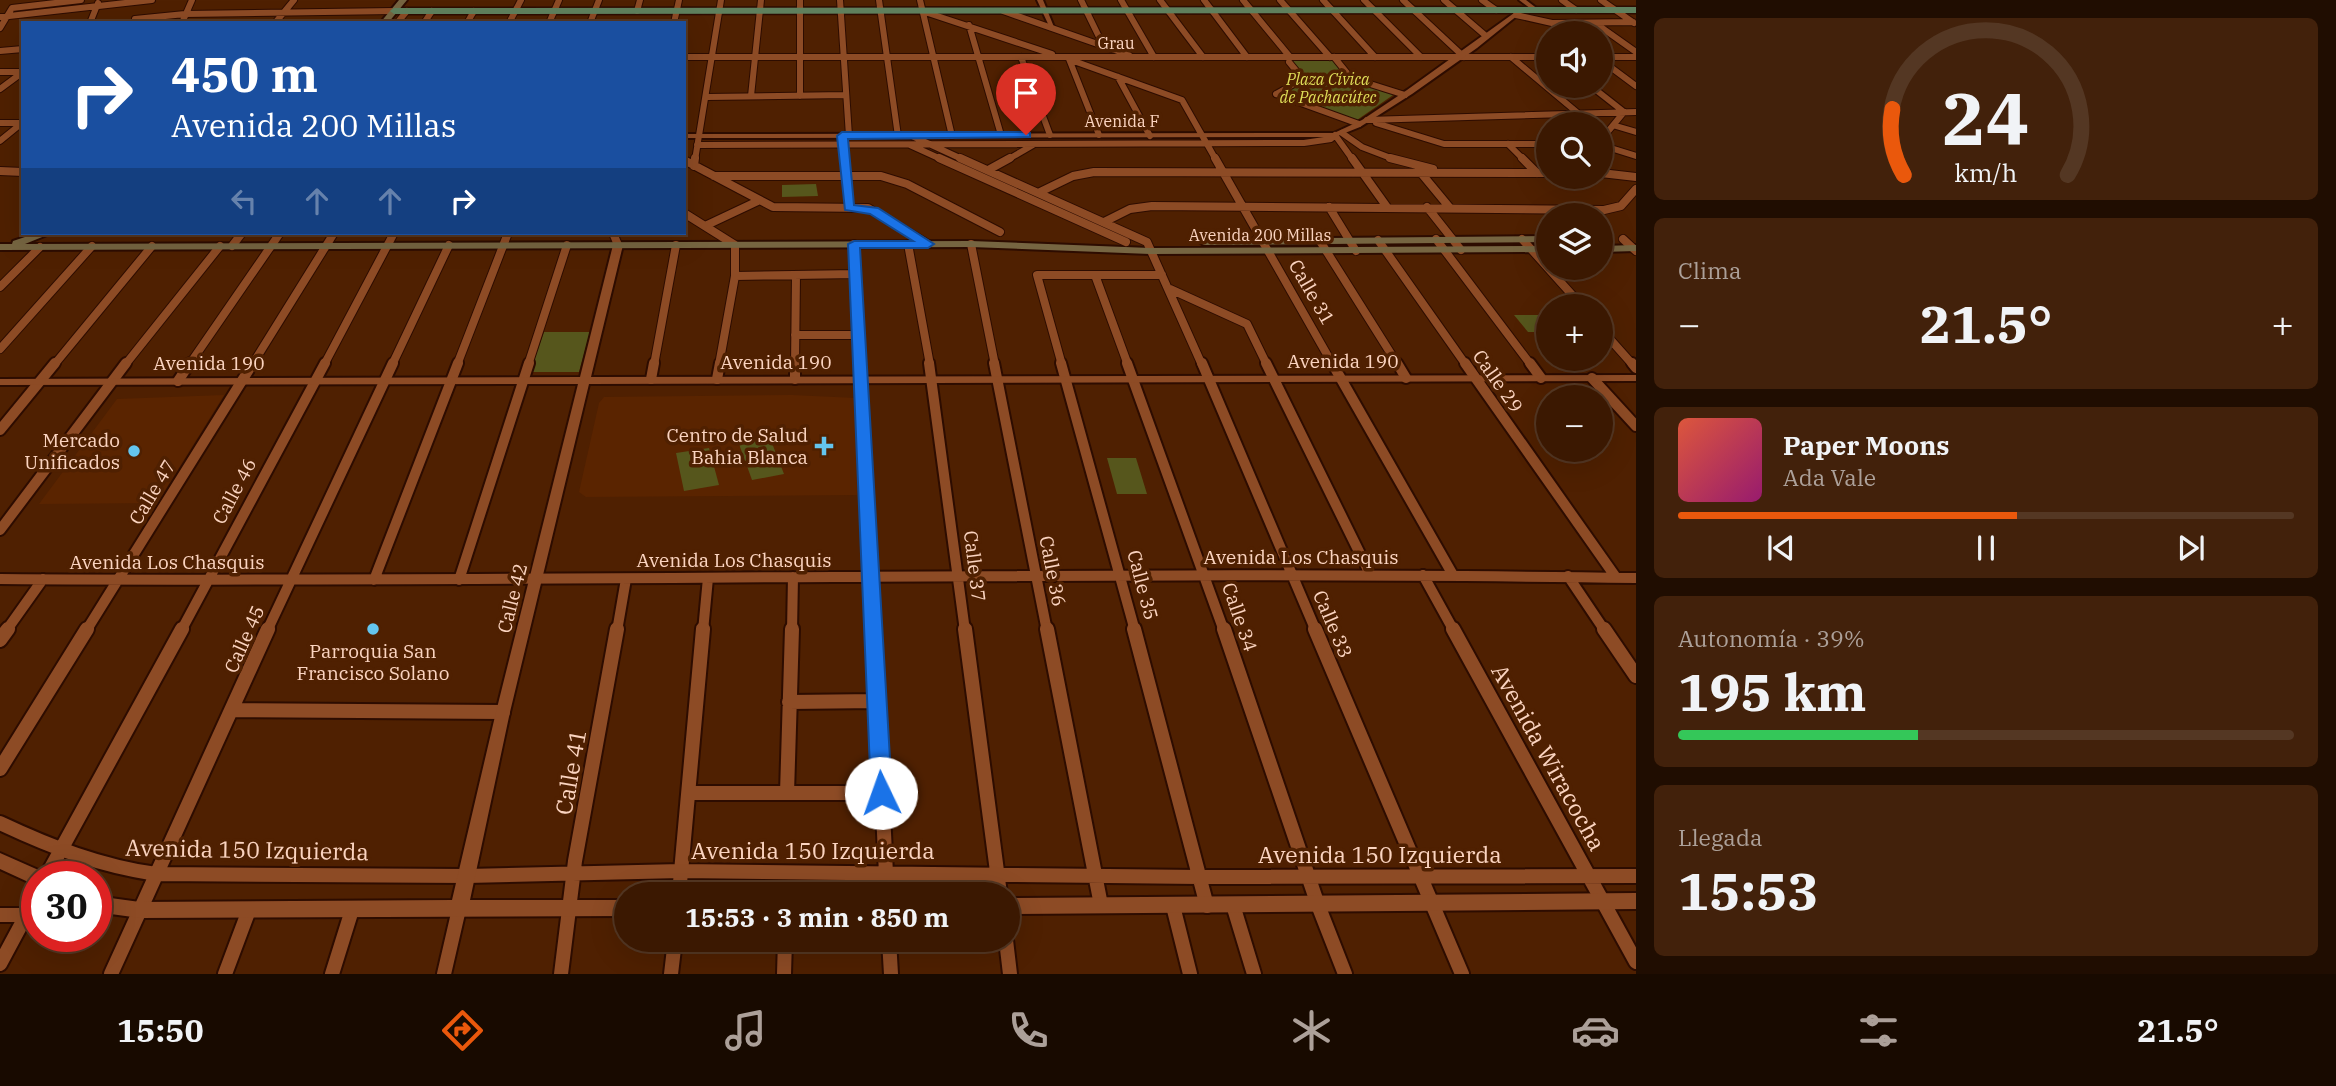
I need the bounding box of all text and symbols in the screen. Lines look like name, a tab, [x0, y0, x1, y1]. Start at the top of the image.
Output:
map controls	[1536, 21, 1613, 462]
button: sound	[1536, 21, 1613, 98]
street label: Grau	[1097, 33, 1135, 53]
text: 450 m	[171, 42, 318, 105]
icon: right	[56, 49, 147, 140]
pin	[996, 63, 1056, 135]
park label: Plaza Cívica de Pachacútec	[1280, 69, 1377, 107]
text: 24	[1942, 70, 2030, 165]
icon: arrive	[1007, 74, 1045, 112]
text: Avenida 200 Millas	[171, 104, 456, 146]
street label: Avenida F	[1085, 111, 1160, 131]
button: search	[1536, 112, 1613, 189]
text: km/h	[1954, 156, 2018, 189]
icon: left	[225, 182, 263, 220]
icon: ahead	[298, 182, 336, 220]
icon: ahead	[371, 182, 409, 220]
icon: right	[444, 182, 482, 220]
button: layers	[1536, 203, 1613, 280]
street label: Avenida 200 Millas	[1189, 225, 1331, 245]
street label: Calle 31	[1284, 255, 1340, 329]
text: Clima	[1678, 255, 1742, 285]
text: 21.5°	[1920, 290, 2052, 357]
button: +	[1536, 294, 1613, 371]
text: −	[1678, 299, 1701, 348]
text: +	[2271, 299, 2294, 348]
street label: Calle 29	[1468, 345, 1528, 417]
street label: Avenida 190	[1287, 349, 1399, 373]
street label: Avenida 190	[720, 350, 832, 374]
street label: Avenida 190	[153, 351, 265, 375]
button: −	[1536, 385, 1613, 462]
place label: Centro de Salud Bahia Blanca	[667, 423, 808, 469]
place label: Mercado Unificados	[24, 428, 120, 474]
text: Paper Moons	[1783, 428, 1950, 462]
marker: Centro de Salud Bahia Blanca	[814, 436, 834, 456]
marker: Mercado Unificados	[126, 443, 142, 459]
street label: Calle 46	[207, 454, 261, 528]
street label: Calle 47	[123, 455, 181, 529]
text: Ada Vale	[1783, 462, 1876, 492]
street label: Calle 37	[959, 529, 991, 603]
icon: previous	[1762, 529, 1800, 567]
icon: pause	[1967, 529, 2005, 567]
icon: next	[2172, 529, 2210, 567]
street label: Calle 36	[1034, 534, 1072, 608]
street label: Avenida Los Chasquis	[1203, 545, 1399, 569]
street label: Calle 35	[1122, 547, 1164, 623]
street label: Avenida Los Chasquis	[636, 548, 832, 572]
street label: Avenida Los Chasquis	[69, 550, 265, 574]
street label: Calle 42	[492, 560, 532, 636]
street label: Calle 34	[1217, 579, 1263, 655]
street label: Calle 33	[1308, 586, 1358, 662]
street label: Calle 45	[219, 602, 269, 676]
marker: Parroquia San Francisco Solano	[365, 621, 381, 637]
text: Autonomía · 39%	[1678, 623, 1865, 653]
place label: Parroquia San Francisco Solano	[297, 639, 449, 685]
street label: Avenida Wiracocha	[1485, 658, 1613, 856]
text: 195 km	[1678, 658, 1867, 725]
street label: Calle 41	[548, 727, 592, 817]
position arrow	[844, 756, 918, 830]
text: Llegada	[1678, 822, 1762, 852]
street label: Avenida 150 Izquierda	[125, 832, 369, 866]
street label: Avenida 150 Izquierda	[691, 835, 935, 865]
street label: Avenida 150 Izquierda	[1258, 839, 1502, 869]
text: 15:53	[1678, 857, 1819, 924]
speed limit sign: 30	[21, 861, 112, 952]
text: 15:53 · 3 min · 850 m	[685, 900, 949, 934]
icon: directions	[438, 1006, 487, 1055]
icon: music	[721, 1006, 770, 1055]
icon: phone	[1004, 1006, 1053, 1055]
icon: climate	[1287, 1006, 1336, 1055]
icon: car	[1571, 1006, 1620, 1055]
icon: filters	[1854, 1006, 1903, 1055]
text: 15:50	[117, 1009, 204, 1051]
text: 21.5°	[2137, 1009, 2219, 1051]

